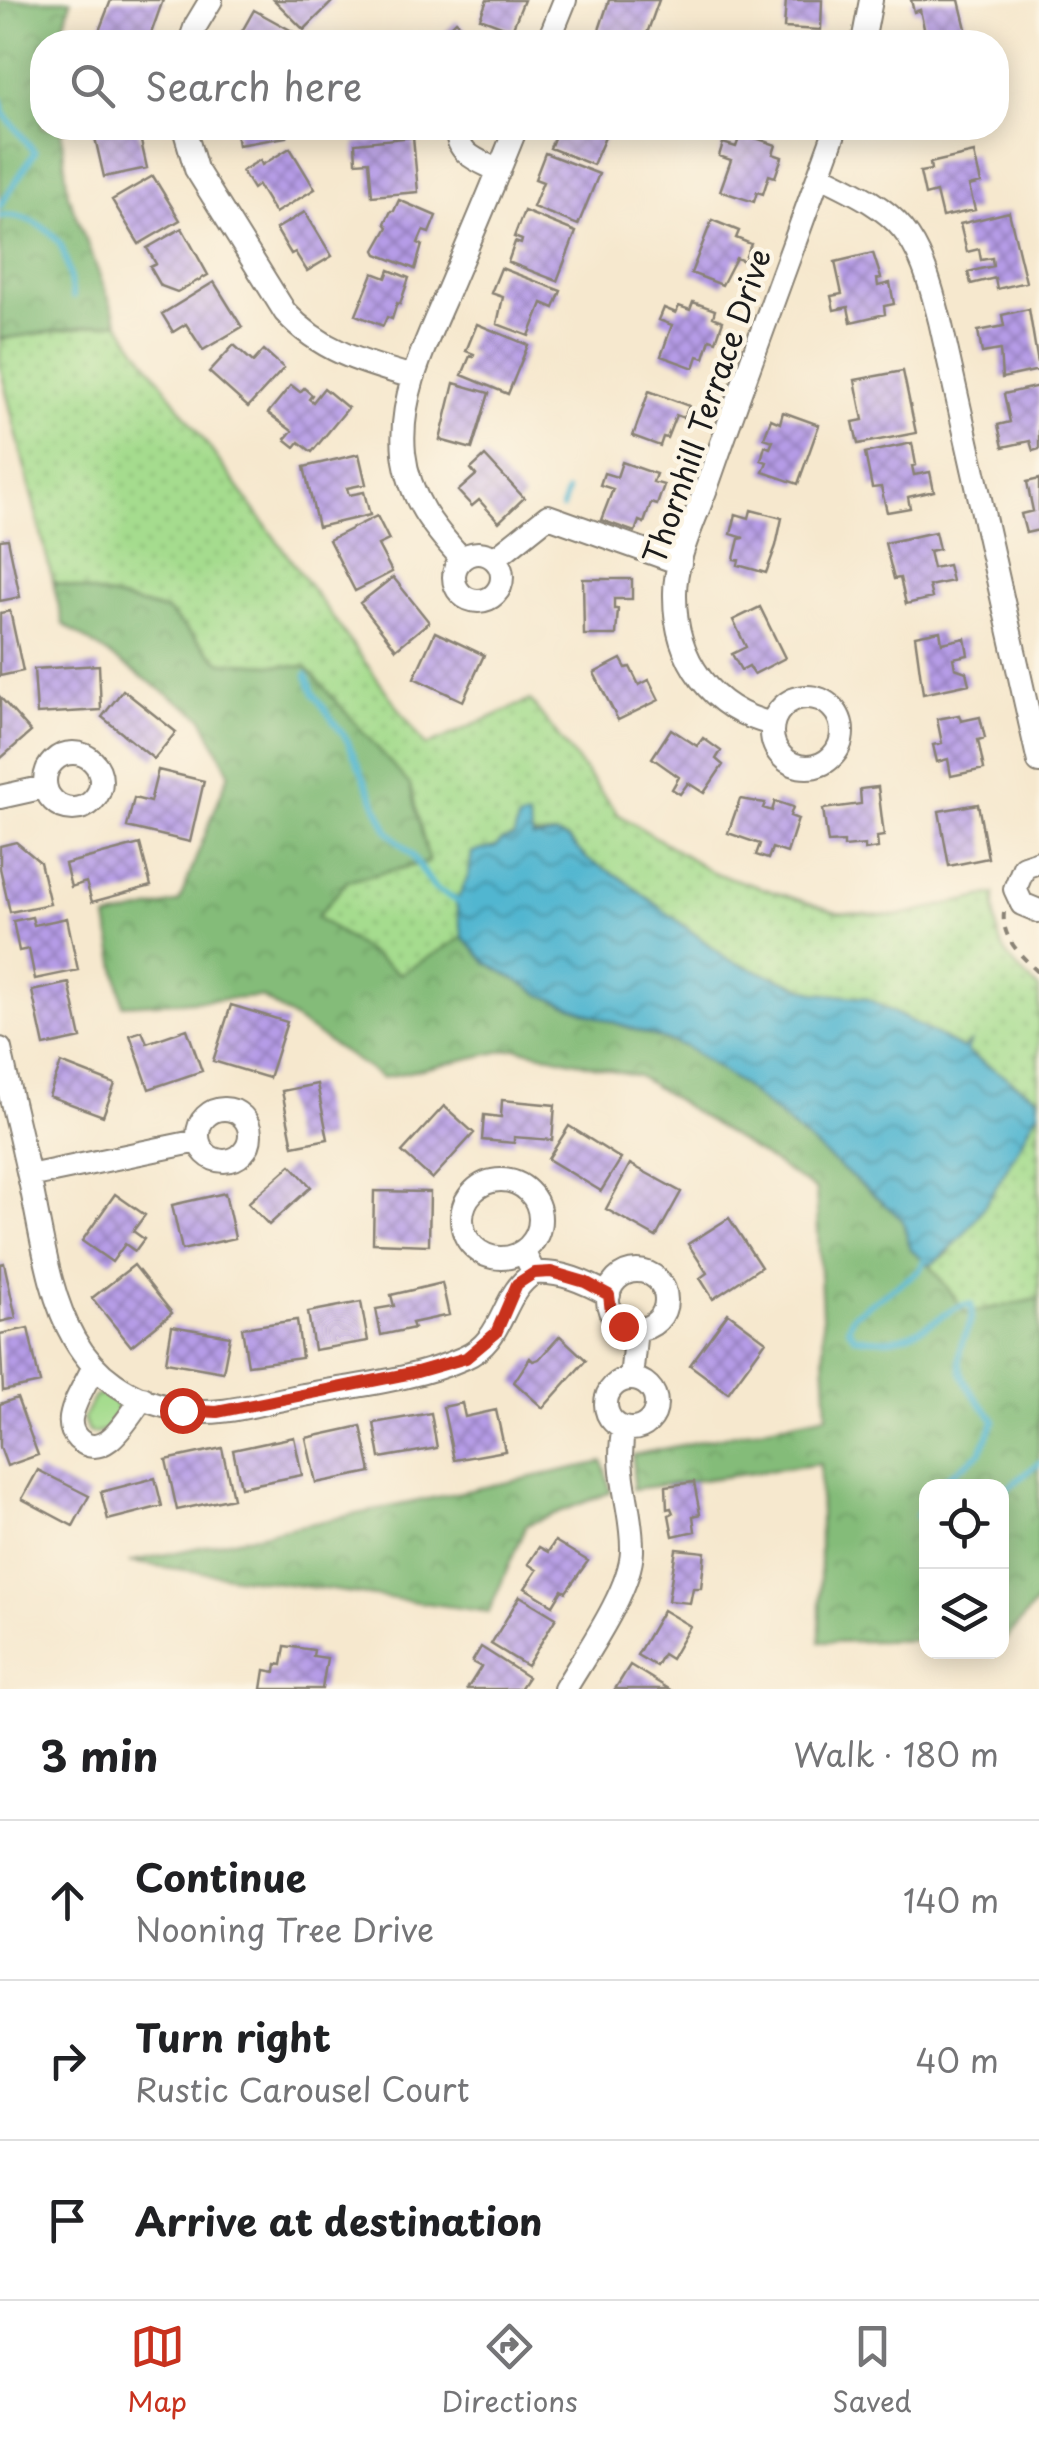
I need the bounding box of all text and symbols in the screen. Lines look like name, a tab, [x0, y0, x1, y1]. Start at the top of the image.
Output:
search box	[30, 30, 1009, 140]
text: Search here	[145, 57, 362, 114]
icon: search	[65, 58, 120, 113]
street label: Thornhill Terrace Drive	[631, 242, 781, 570]
route end	[601, 1304, 647, 1350]
route start	[160, 1388, 206, 1434]
map controls	[919, 1479, 1009, 1659]
button: locate	[919, 1479, 1009, 1569]
button: layers	[919, 1569, 1009, 1659]
text: 3 min	[40, 1723, 158, 1786]
text: Walk · 180 m	[793, 1730, 999, 1778]
text: Continue	[135, 1848, 306, 1905]
icon: ahead	[40, 1873, 95, 1928]
text: 140 m	[903, 1876, 999, 1924]
text: Nooning Tree Drive	[135, 1905, 434, 1953]
text: Turn right	[135, 2008, 331, 2065]
icon: right	[40, 2033, 95, 2088]
text: 40 m	[915, 2036, 999, 2084]
text: Rustic Carousel Court	[135, 2065, 470, 2113]
text: Arrive at destination	[135, 2192, 543, 2249]
icon: arrive	[40, 2193, 95, 2248]
tab: Map	[127, 2319, 187, 2422]
tab: Directions	[442, 2319, 578, 2422]
tab: Saved	[832, 2319, 912, 2422]

